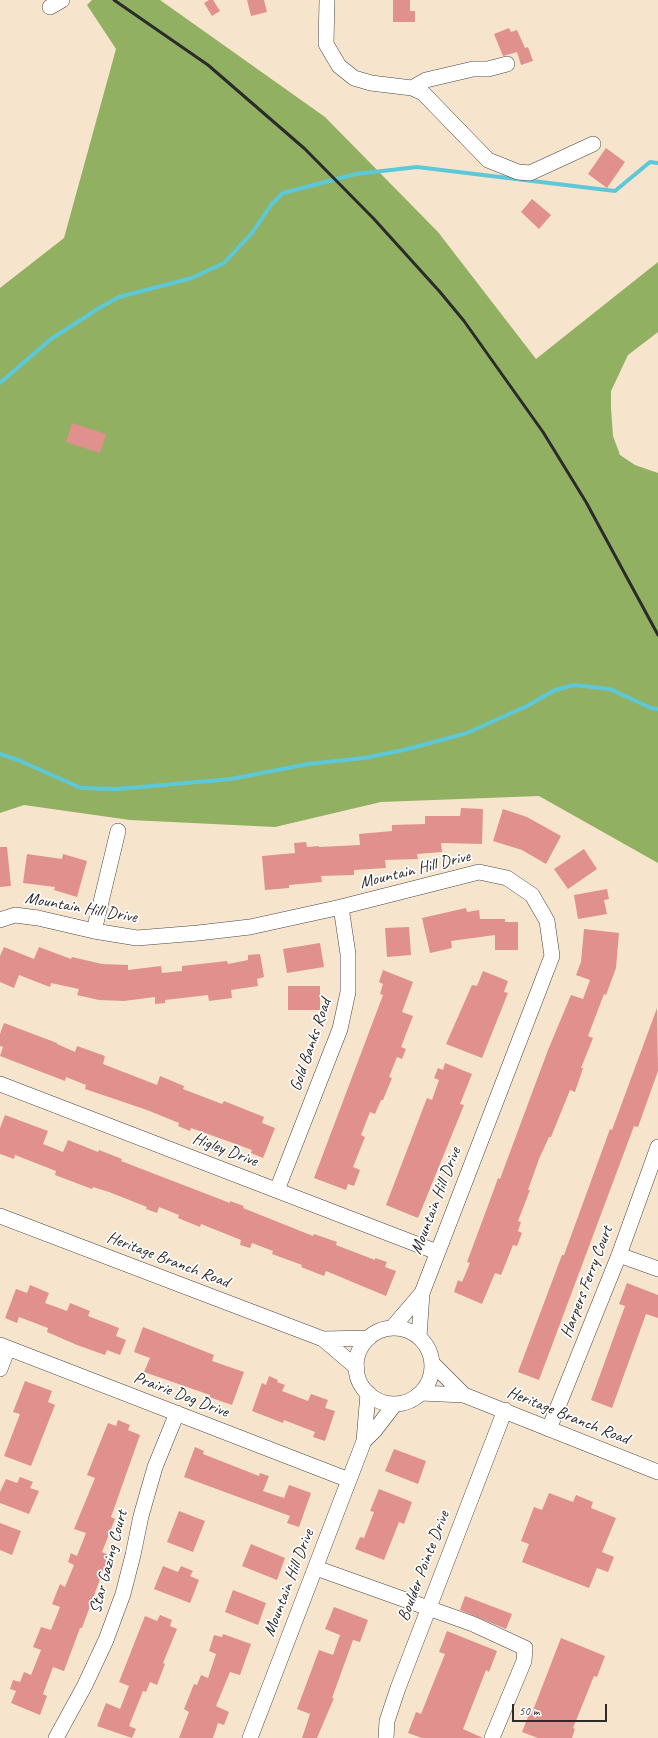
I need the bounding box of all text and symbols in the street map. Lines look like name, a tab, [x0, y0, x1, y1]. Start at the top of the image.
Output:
street label: Mountain Hill Drive	[358, 846, 472, 894]
street label: Mountain Hill Drive	[24, 888, 138, 928]
street label: Gold Banks Road	[286, 996, 336, 1094]
street label: Higley Drive	[190, 1128, 260, 1172]
street label: Mountain Hill Drive	[406, 1145, 466, 1257]
street label: Harpers Ferry Court	[556, 1223, 618, 1341]
street label: Heritage Branch Road	[104, 1227, 232, 1293]
street label: Prairie Dog Drive	[131, 1368, 231, 1422]
street label: Heritage Branch Road	[504, 1382, 632, 1450]
street label: Star Gazing Court	[85, 1508, 133, 1616]
street label: Boulder Pointe Drive	[394, 1508, 454, 1624]
street label: Mountain Hill Drive	[259, 1527, 319, 1639]
scale bar	[514, 1696, 609, 1722]
text: 50 m	[519, 1703, 539, 1719]

